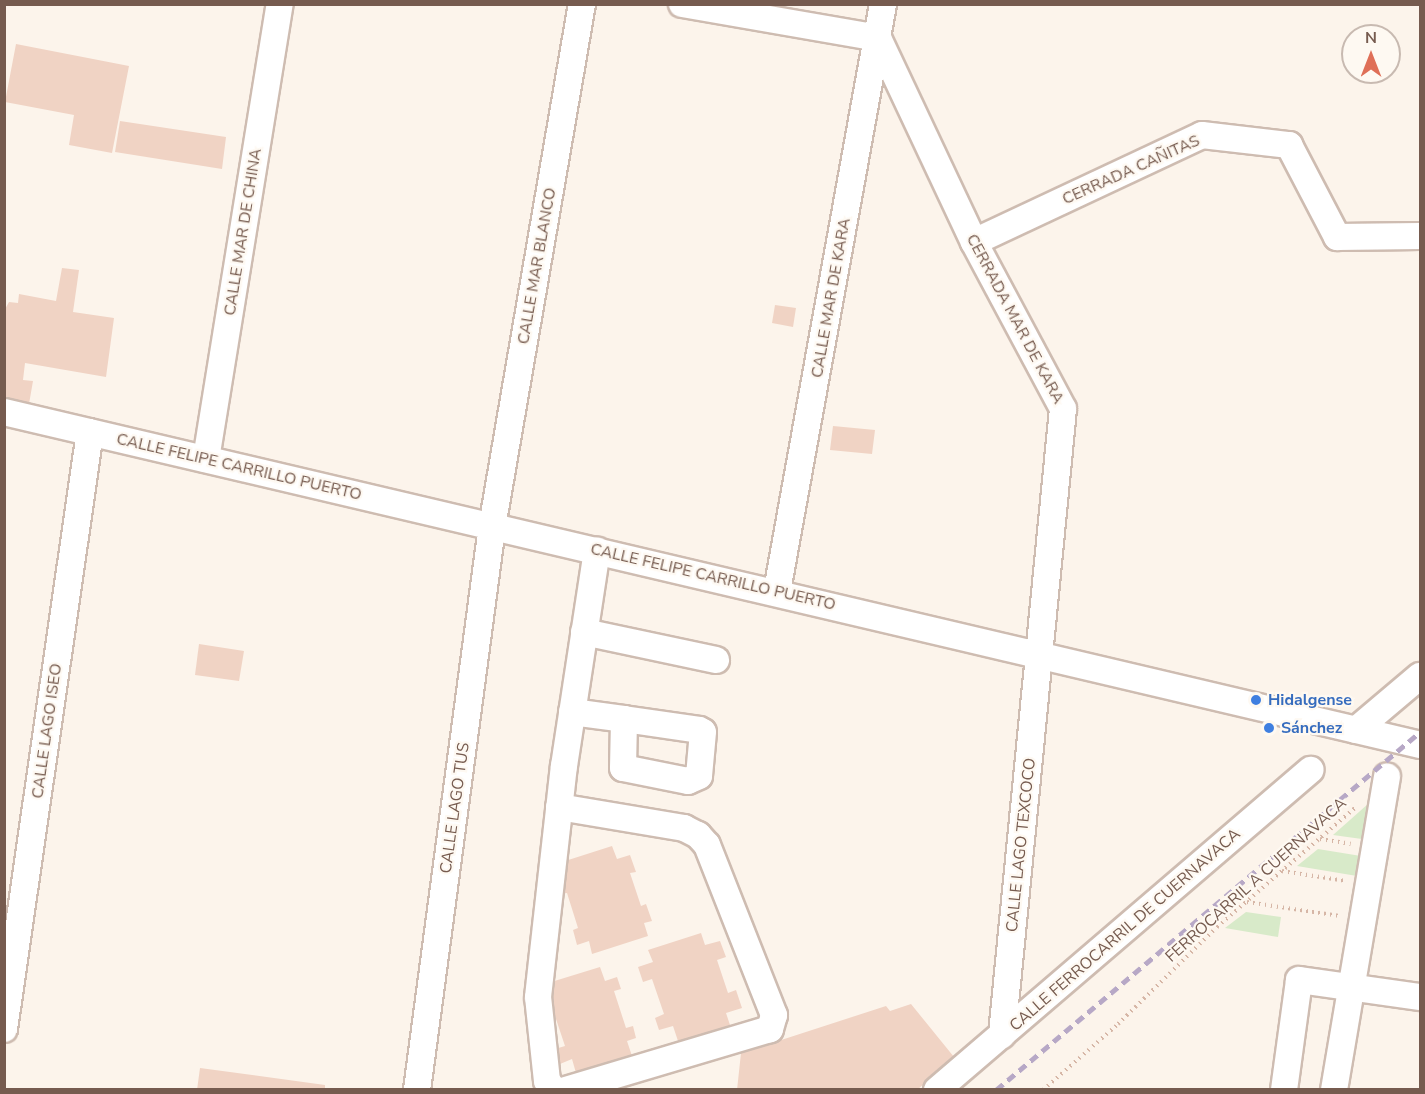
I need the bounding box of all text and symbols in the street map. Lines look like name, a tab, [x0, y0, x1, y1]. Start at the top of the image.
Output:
north arrow	[1341, 24, 1401, 84]
text: N	[1365, 27, 1377, 49]
street label: CERRADA CAÑITAS	[1059, 131, 1203, 209]
street label: CALLE MAR DE CHINA	[220, 147, 266, 317]
street label: CALLE MAR BLANCO	[514, 186, 560, 346]
street label: CALLE MAR DE KARA	[807, 217, 855, 379]
street label: CERRADA MAR DE KARA	[962, 231, 1068, 407]
street label: CALLE FELIPE CARRILLO PUERTO	[115, 429, 363, 505]
street label: CALLE FELIPE CARRILLO PUERTO	[589, 539, 837, 615]
street label: CALLE LAGO ISEO	[28, 662, 66, 800]
place label: Hidalgense	[1268, 690, 1352, 710]
marker: Hidalgense	[1249, 693, 1263, 707]
place label: Sánchez	[1281, 718, 1342, 738]
marker: Sánchez	[1262, 721, 1276, 735]
street label: CALLE LAGO TUS	[436, 741, 474, 875]
street label: CALLE LAGO TEXCOCO	[1002, 757, 1040, 933]
street label: FERROCARRIL A CUERNAVACA	[1162, 794, 1350, 966]
street label: CALLE FERROCARRIL DE CUERNAVACA	[1006, 825, 1244, 1035]

